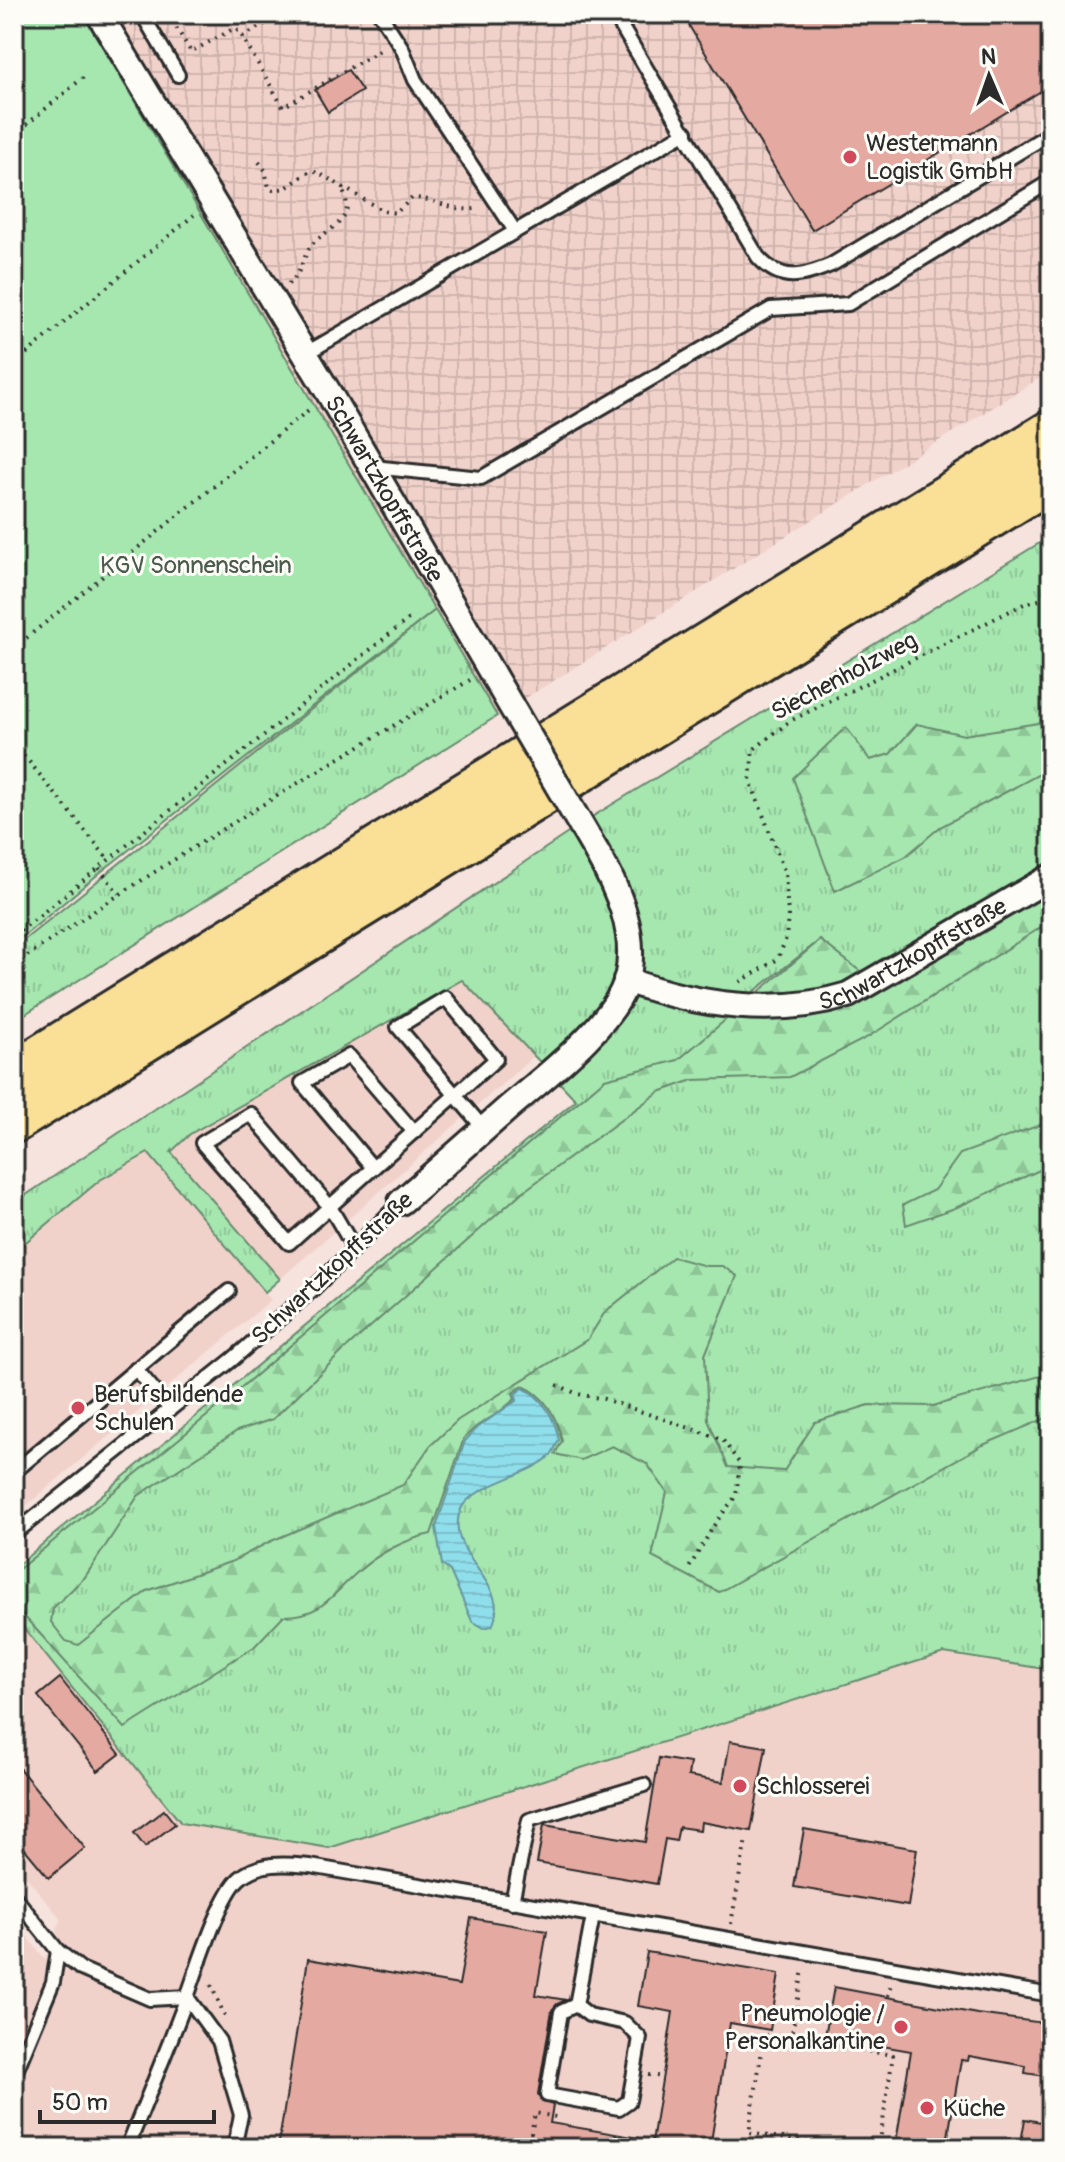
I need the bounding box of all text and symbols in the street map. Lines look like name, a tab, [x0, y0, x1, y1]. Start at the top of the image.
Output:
north arrow	[949, 36, 1029, 116]
text: N	[980, 43, 996, 71]
place label: Westermann Logistik GmbH	[866, 129, 1013, 186]
marker: Westermann Logistik GmbH	[841, 148, 859, 166]
street label: Schwartzkopffstraße	[319, 391, 450, 588]
park label: KGV Sonnenschein	[100, 551, 292, 580]
street label: Siechenholzweg	[766, 626, 922, 727]
street label: Schwartzkopffstraße	[816, 892, 1012, 1017]
street label: Schwartzkopffstraße	[245, 1186, 419, 1351]
place label: Berufsbildende Schulen	[94, 1380, 243, 1437]
marker: Berufsbildende Schulen	[69, 1399, 87, 1417]
place label: Schlosserei	[756, 1772, 870, 1801]
marker: Schlosserei	[731, 1777, 749, 1795]
place label: Pneumologie / Personalkantine	[725, 1999, 885, 2056]
marker: Pneumologie / Personalkantine	[892, 2018, 910, 2036]
scale bar	[40, 2074, 214, 2124]
text: 50 m	[52, 2088, 108, 2117]
place label: Küche	[943, 2094, 1005, 2123]
marker: Küche	[918, 2099, 936, 2117]

